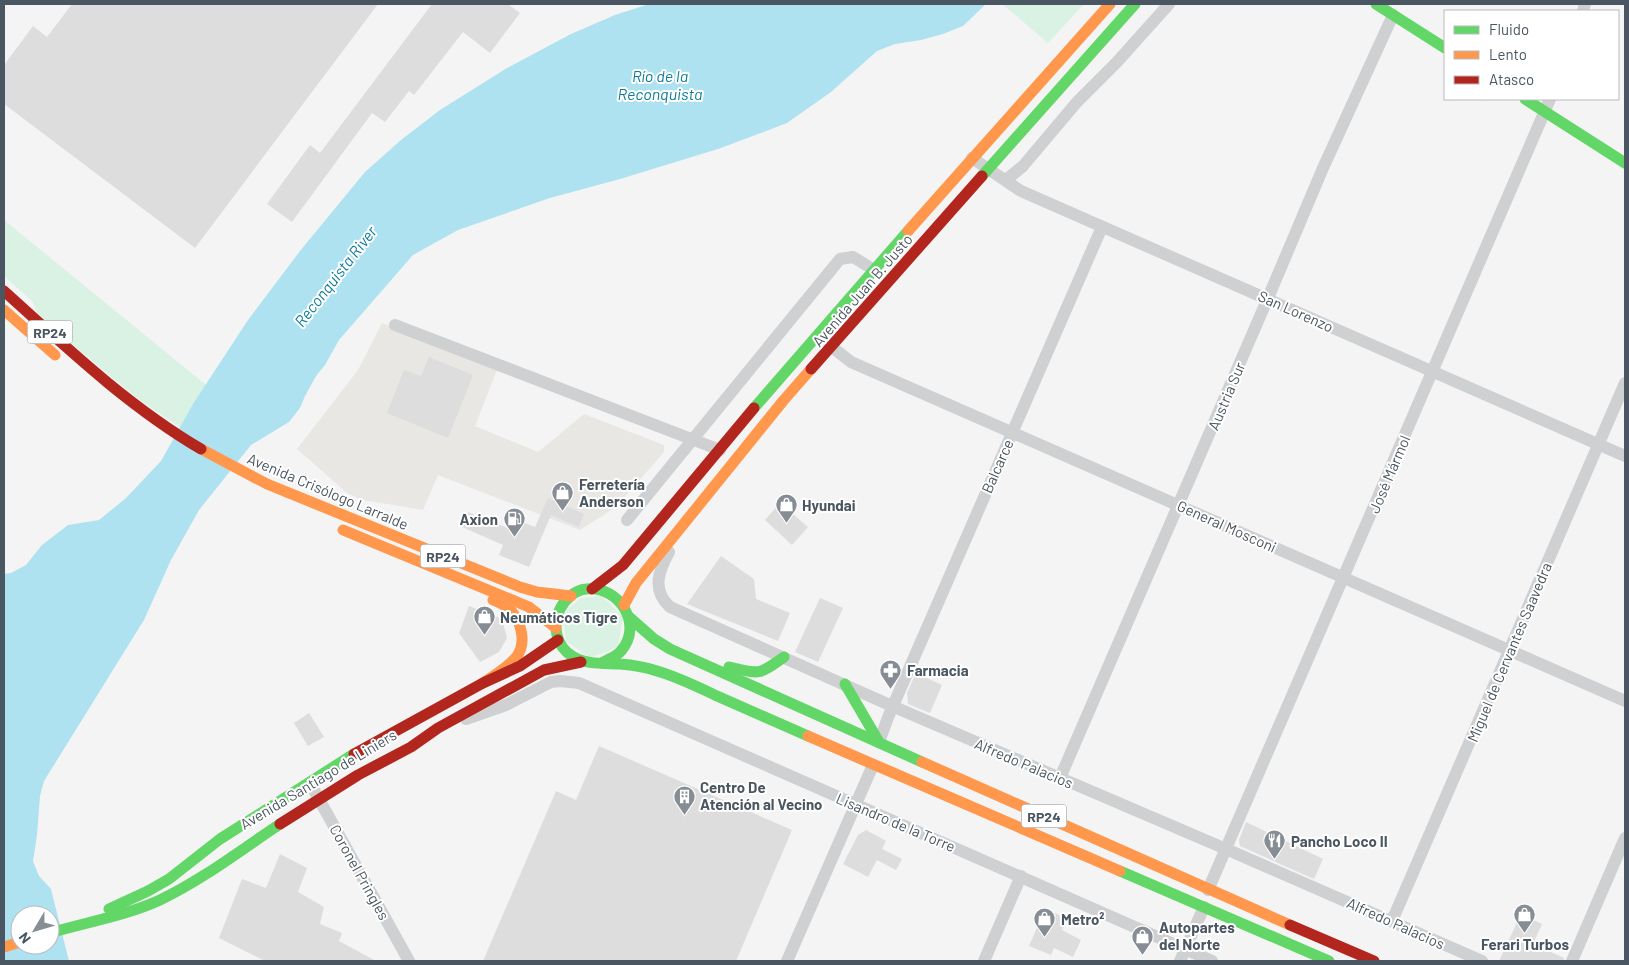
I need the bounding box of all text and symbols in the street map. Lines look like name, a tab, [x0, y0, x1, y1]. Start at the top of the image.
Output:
legend	[1444, 10, 1619, 100]
text: Fluido	[1489, 20, 1529, 38]
text: Lento	[1489, 45, 1527, 63]
water label: Río de la Reconquista	[618, 66, 702, 103]
text: Atasco	[1489, 70, 1534, 88]
water label: Reconquista River	[290, 221, 381, 330]
street label: Avenida Juan B. Justo	[808, 230, 916, 350]
street label: San Lorenzo	[1256, 286, 1336, 336]
road number: RP24	[28, 321, 72, 344]
street label: Austria Sur	[1204, 359, 1249, 433]
street label: José Mármol	[1365, 432, 1413, 516]
street label: Balcarce	[977, 436, 1017, 496]
street label: Avenida Crisólogo Larralde	[245, 449, 411, 533]
place label: Ferretería Anderson	[579, 475, 645, 510]
shop icon: Ferretería Anderson	[551, 481, 575, 512]
shop icon: Hyundai	[774, 493, 798, 524]
place label: Hyundai	[802, 496, 856, 514]
street label: General Mosconi	[1175, 496, 1279, 556]
fuel station icon: Axion	[502, 507, 526, 538]
place label: Axion	[459, 510, 498, 528]
road number: RP24	[420, 544, 466, 568]
street label: Miguel de Cervantes Saavedra	[1463, 559, 1555, 745]
shop icon: Neumáticos Tigre	[472, 605, 496, 636]
place label: Neumáticos Tigre	[500, 608, 618, 626]
pharmacy icon: Farmacia	[879, 658, 903, 689]
place label: Farmacia	[907, 661, 969, 679]
street label: Avenida Santiago de Liniers	[237, 725, 399, 833]
street label: Alfredo Palacios	[972, 734, 1076, 792]
place label: Centro De Atención al Vecino	[700, 778, 822, 813]
building icon: Centro De Atención al Vecino	[672, 784, 696, 815]
street label: Lisandro de la Torre	[834, 789, 958, 855]
road number: RP24	[1022, 804, 1066, 828]
street label: Coronel Pringles	[326, 821, 394, 923]
restaurant icon: Pancho Loco II	[1263, 829, 1287, 860]
place label: Pancho Loco II	[1291, 832, 1388, 850]
street label: Alfredo Palacios	[1344, 893, 1448, 953]
shop icon: Ferari Turbos	[1513, 903, 1537, 934]
north arrow	[10, 905, 60, 955]
shop icon: Metro²	[1033, 907, 1057, 938]
place label: Metro²	[1061, 910, 1105, 928]
place label: Autopartes del Norte	[1159, 918, 1235, 953]
shop icon: Autopartes del Norte	[1131, 924, 1155, 955]
text: N	[15, 929, 34, 947]
place label: Ferari Turbos	[1481, 935, 1570, 953]

